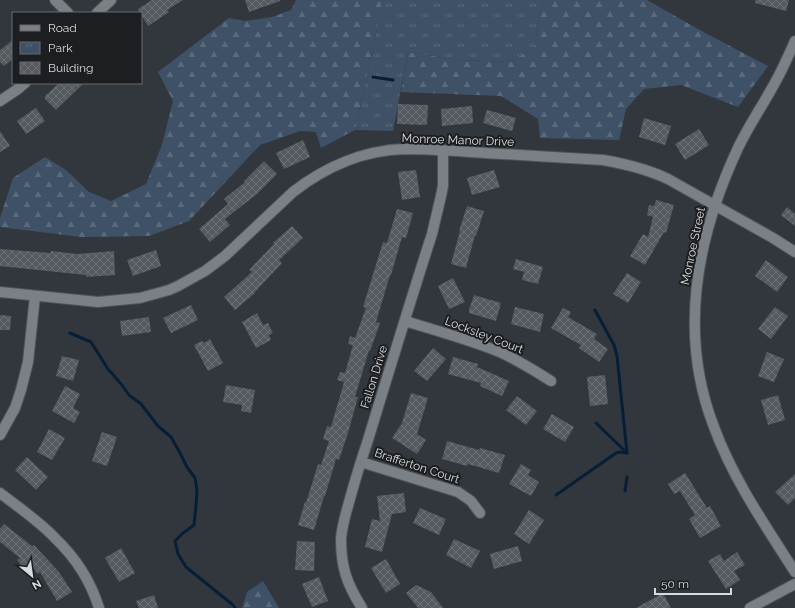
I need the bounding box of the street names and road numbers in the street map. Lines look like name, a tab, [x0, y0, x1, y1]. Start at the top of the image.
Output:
street label: Monroe Manor Drive	[401, 131, 515, 149]
street label: Monroe Street	[678, 206, 708, 286]
street label: Locksley Court	[443, 314, 525, 356]
street label: Fallon Drive	[358, 344, 390, 410]
street label: Brafferton Court	[373, 446, 461, 486]

